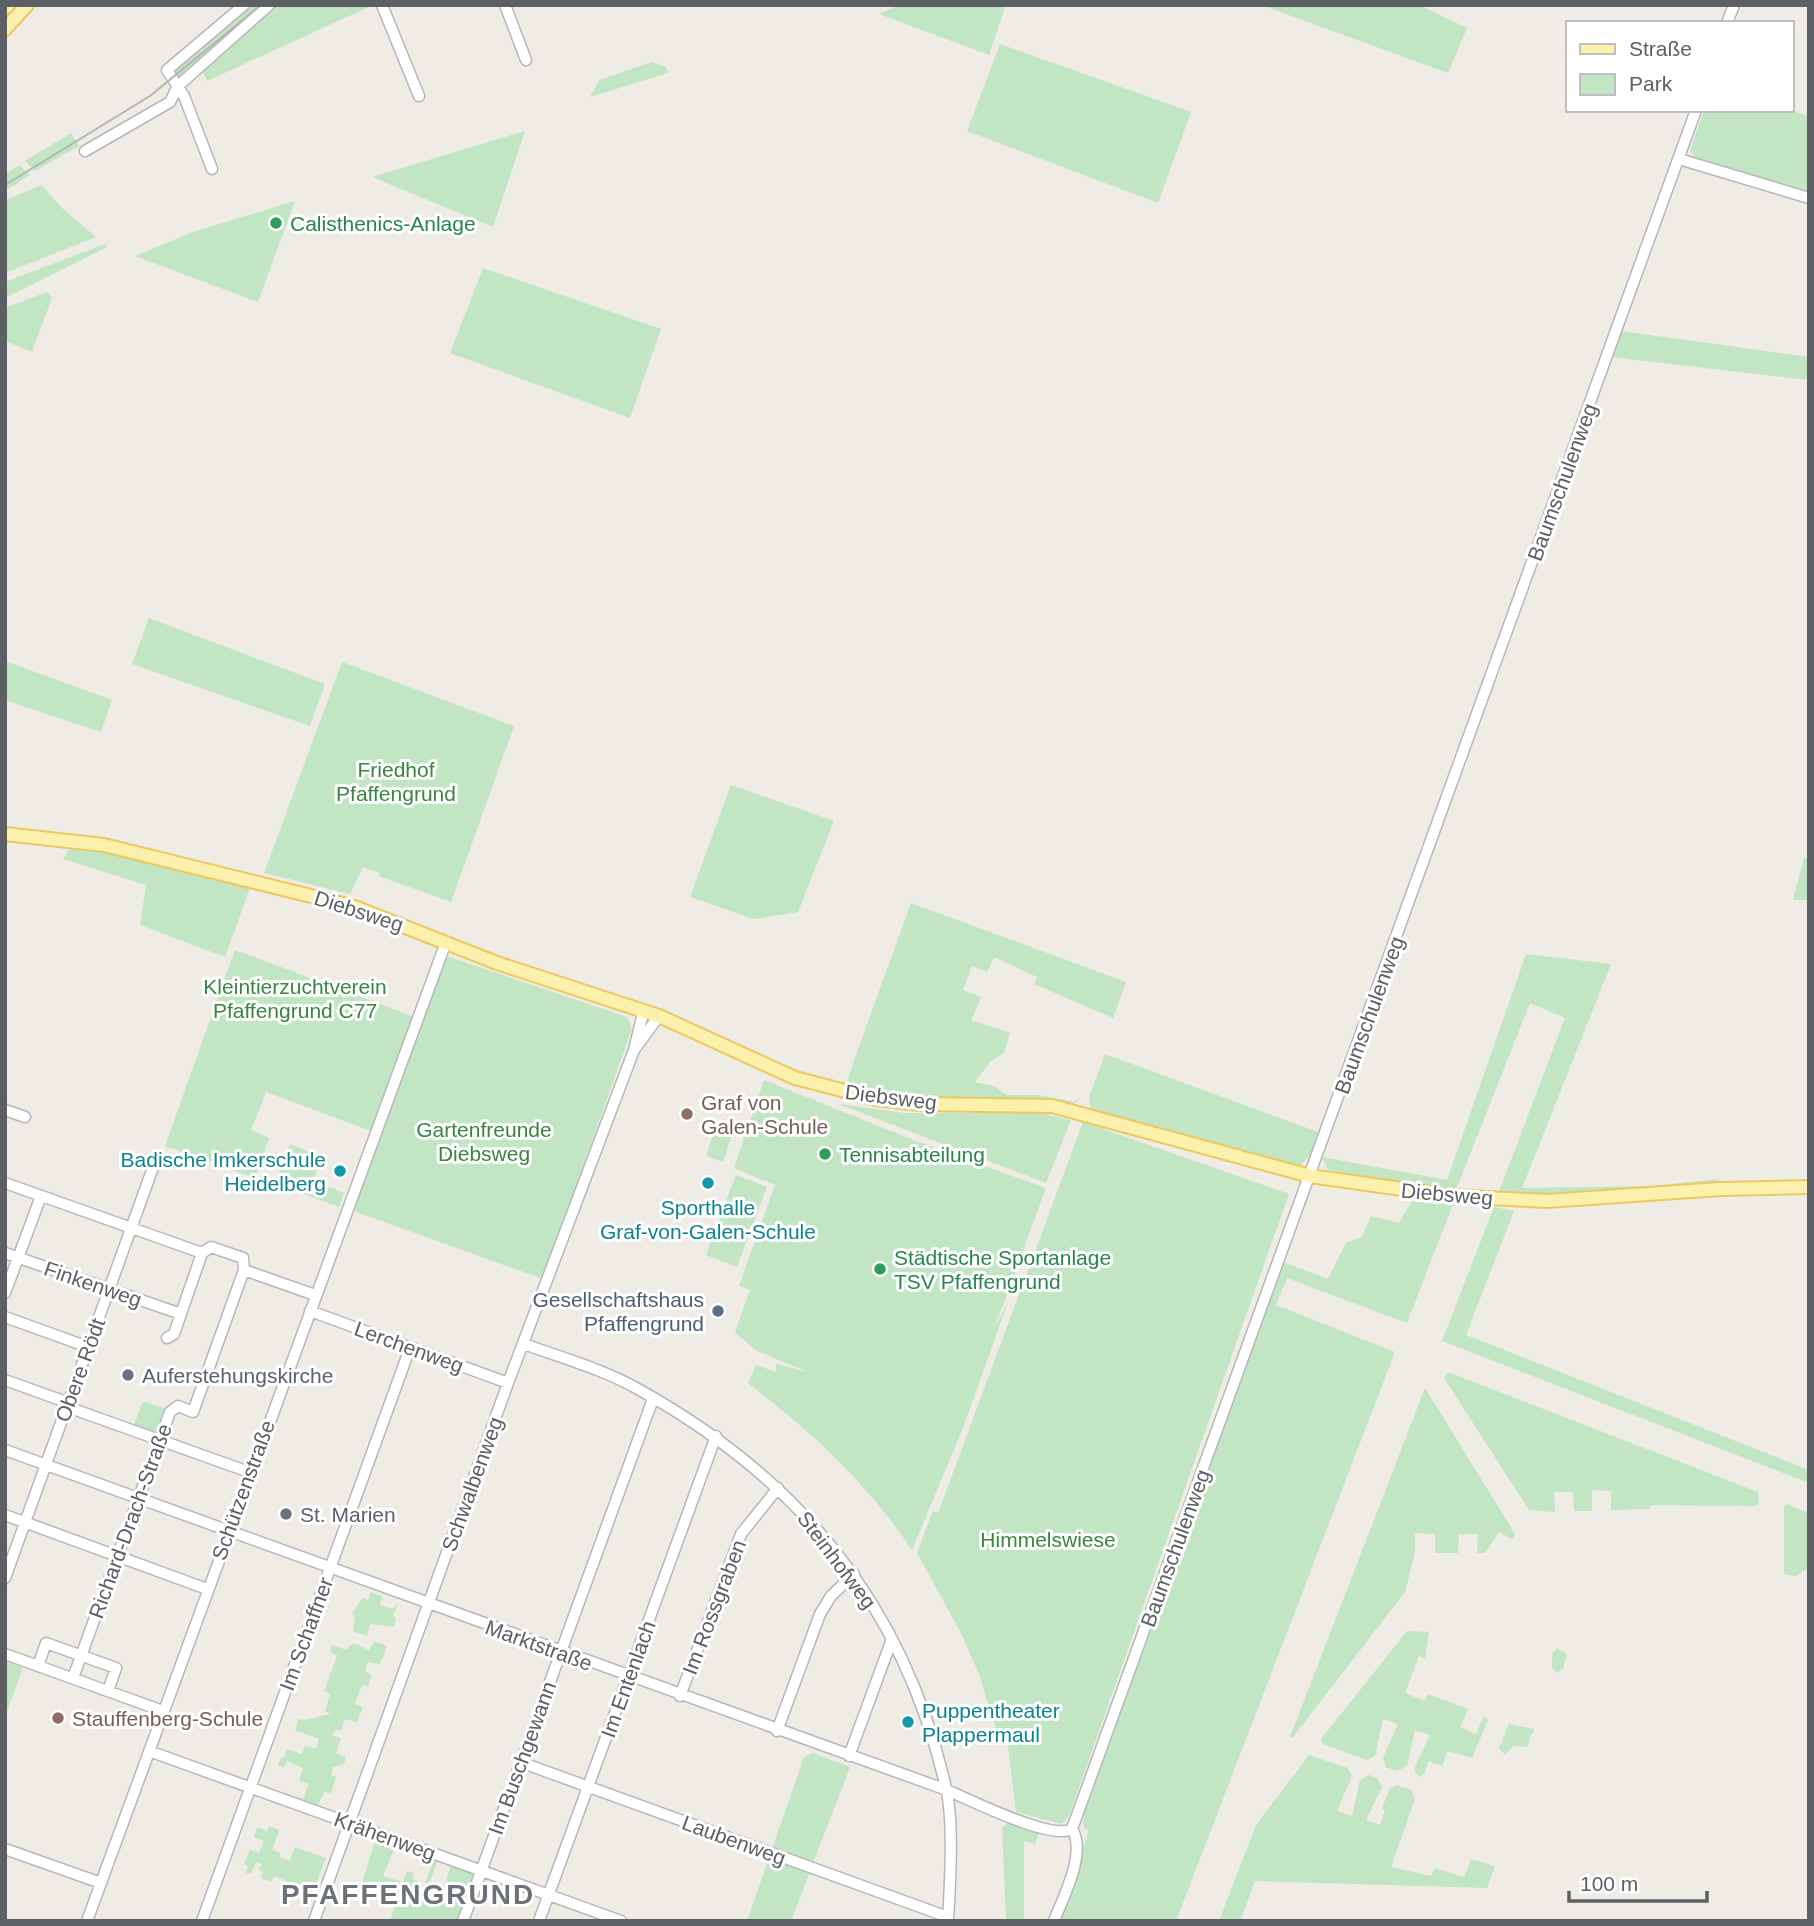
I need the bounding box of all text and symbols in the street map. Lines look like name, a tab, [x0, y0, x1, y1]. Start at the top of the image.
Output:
legend	[1566, 21, 1793, 112]
text: Straße	[1629, 37, 1692, 60]
text: Park	[1629, 72, 1673, 95]
place label: Calisthenics-Anlage	[290, 212, 476, 235]
marker: Calisthenics-Anlage	[268, 215, 284, 231]
street label: Baumschulenweg	[1523, 400, 1601, 564]
park label: Friedhof Pfaffengrund	[336, 758, 456, 805]
street label: Diebsweg	[312, 886, 406, 936]
street label: Baumschulenweg	[1330, 933, 1408, 1097]
park label: Kleintierzuchtverein Pfaffengrund C77	[203, 975, 387, 1022]
street label: Diebsweg	[844, 1080, 938, 1114]
place label: Graf von Galen-Schule	[701, 1091, 828, 1138]
marker: Graf von Galen-Schule	[679, 1106, 695, 1122]
park label: Gartenfreunde Diebsweg	[416, 1118, 552, 1165]
place label: Tennisabteilung	[839, 1143, 985, 1166]
marker: Tennisabteilung	[817, 1146, 833, 1162]
place label: Badische Imkerschule Heidelberg	[121, 1148, 326, 1195]
marker: Badische Imkerschule Heidelberg	[332, 1163, 348, 1179]
marker: Sporthalle Graf-von-Galen-Schule	[700, 1175, 716, 1191]
street label: Diebsweg	[1400, 1179, 1494, 1209]
place label: Sporthalle Graf-von-Galen-Schule	[600, 1196, 816, 1243]
place label: Städtische Sportanlage TSV Pfaffengrund	[894, 1246, 1111, 1293]
street label: Finkenweg	[41, 1257, 145, 1311]
marker: Städtische Sportanlage TSV Pfaffengrund	[872, 1261, 888, 1277]
place label: Gesellschaftshaus Pfaffengrund	[532, 1288, 704, 1335]
marker: Gesellschaftshaus Pfaffengrund	[710, 1303, 726, 1319]
street label: Obere Rödt	[51, 1315, 109, 1425]
street label: Lerchenweg	[351, 1317, 467, 1377]
place label: Auferstehungskirche	[142, 1364, 333, 1387]
marker: Auferstehungskirche	[120, 1367, 136, 1383]
street label: Schwalbenweg	[437, 1414, 507, 1554]
street label: Schützenstraße	[207, 1417, 279, 1563]
street label: Richard-Drach-Straße	[84, 1421, 176, 1621]
street label: Baumschulenweg	[1136, 1466, 1214, 1630]
place label: St. Marien	[300, 1503, 396, 1526]
marker: St. Marien	[278, 1506, 294, 1522]
street label: Steinhofweg	[793, 1507, 881, 1613]
park label: Himmelswiese	[980, 1528, 1116, 1551]
street label: Im Rossgraben	[678, 1536, 750, 1678]
street label: Im Schaffner	[275, 1574, 337, 1694]
street label: Marktstraße	[482, 1615, 596, 1675]
street label: Im Entenlach	[596, 1617, 660, 1741]
street label: Im Buschgewann	[484, 1678, 560, 1838]
place label: Puppentheater Plappermaul	[922, 1699, 1060, 1746]
place label: Stauffenberg-Schule	[72, 1707, 263, 1730]
marker: Stauffenberg-Schule	[50, 1710, 66, 1726]
marker: Puppentheater Plappermaul	[900, 1714, 916, 1730]
street label: Krähenweg	[331, 1807, 439, 1865]
street label: Laubenweg	[679, 1811, 789, 1869]
scale bar	[1569, 1860, 1707, 1904]
text: 100 m	[1580, 1872, 1638, 1895]
district label: PFAFFENGRUND	[281, 1879, 535, 1910]

